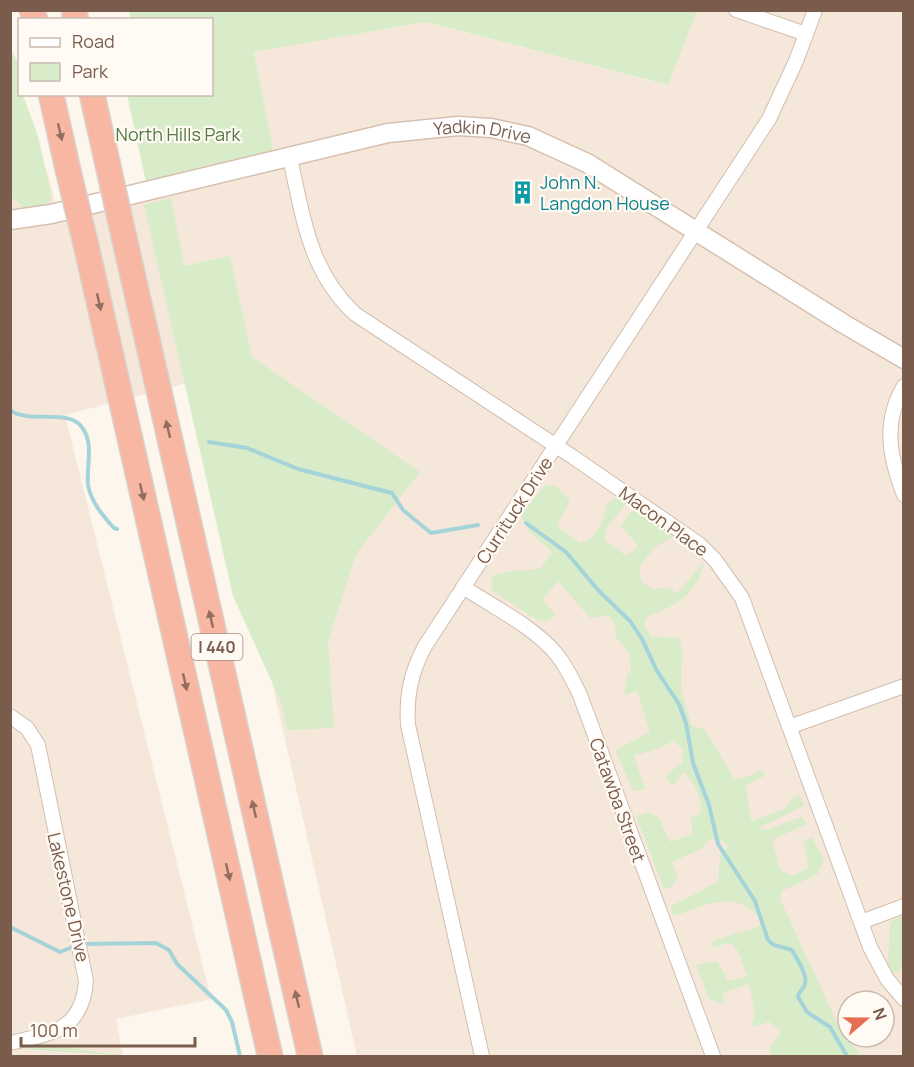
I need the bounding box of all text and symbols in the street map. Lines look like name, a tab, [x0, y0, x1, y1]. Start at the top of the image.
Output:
legend	[18, 18, 213, 96]
text: Road	[72, 29, 115, 53]
text: Park	[72, 59, 109, 83]
street label: Yadkin Drive	[432, 114, 534, 148]
park label: North Hills Park	[116, 122, 241, 146]
one-way arrow	[56, 123, 65, 142]
place label: John N. Langdon House	[540, 170, 670, 215]
building icon: John N. Langdon House	[509, 179, 535, 205]
one-way arrow	[94, 292, 104, 311]
one-way arrow	[163, 420, 173, 438]
street label: Currituck Drive	[470, 452, 558, 568]
street label: Macon Place	[614, 480, 714, 562]
one-way arrow	[138, 483, 148, 501]
one-way arrow	[206, 609, 215, 628]
road number: I 440	[192, 634, 242, 660]
one-way arrow	[181, 673, 191, 691]
street label: Catawba Street	[584, 735, 652, 865]
one-way arrow	[249, 800, 259, 819]
street label: Lakestone Drive	[42, 830, 96, 964]
one-way arrow	[224, 863, 234, 881]
north arrow	[836, 989, 896, 1049]
one-way arrow	[292, 990, 302, 1009]
text: N	[868, 1005, 892, 1023]
scale bar	[21, 1010, 195, 1048]
text: 100 m	[30, 1018, 78, 1042]

